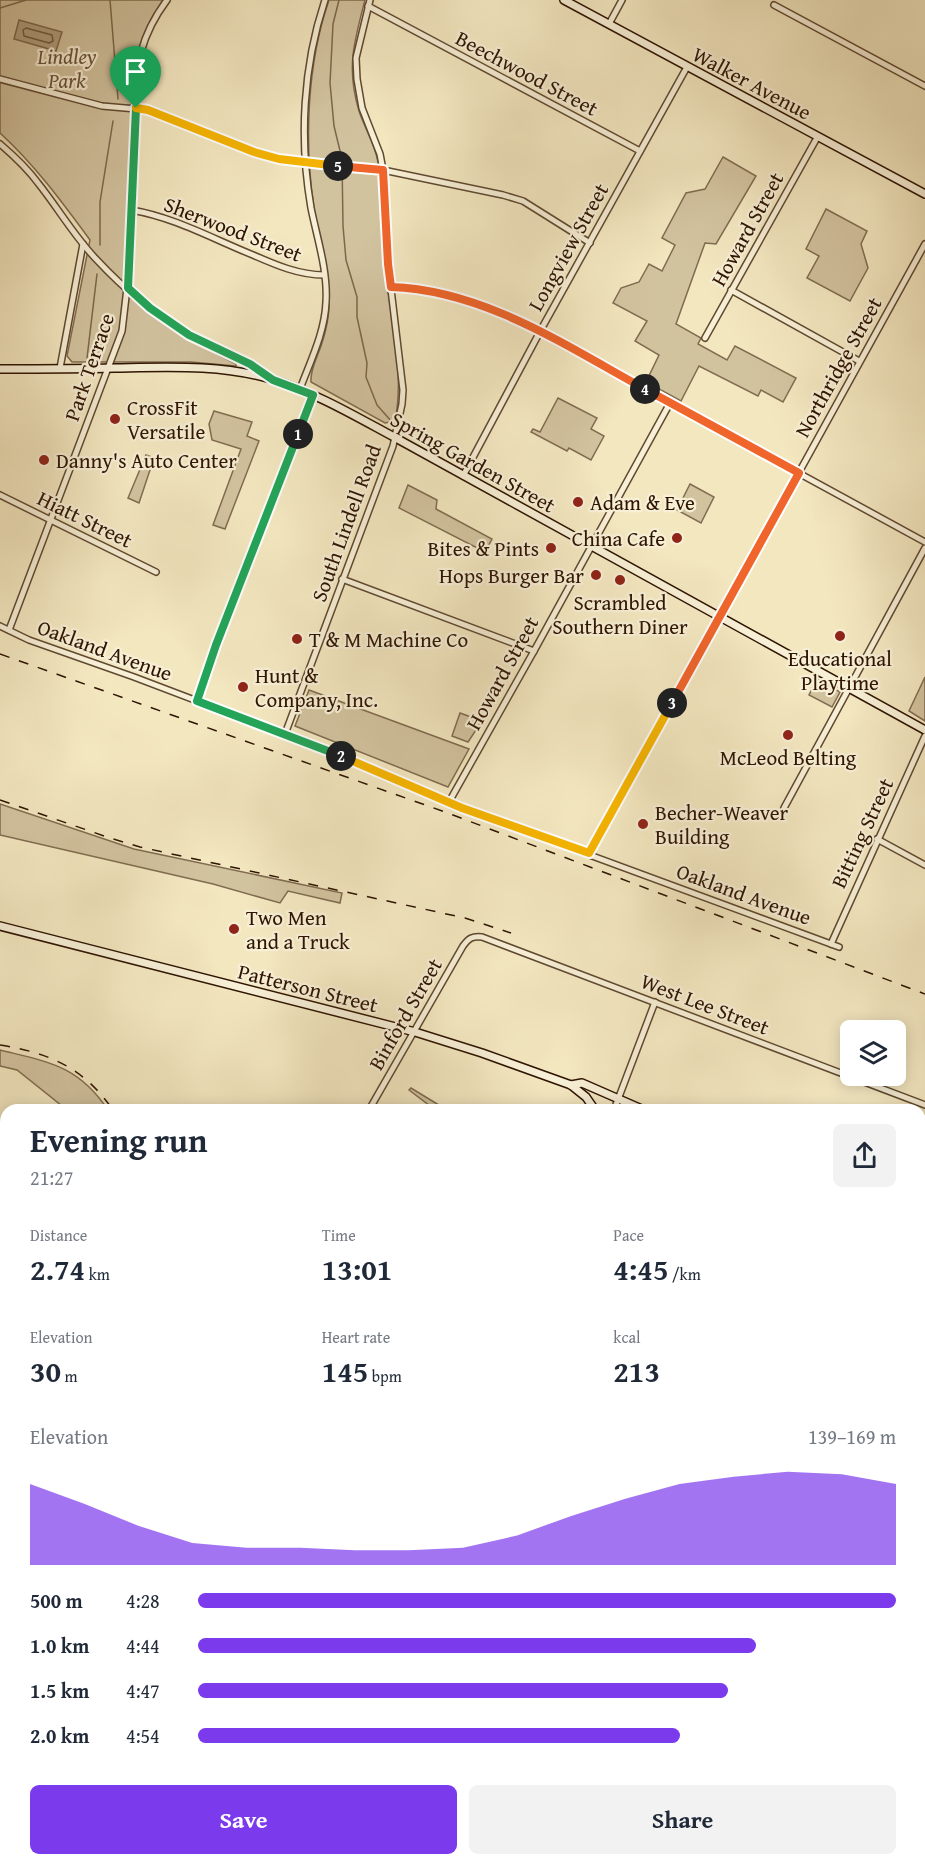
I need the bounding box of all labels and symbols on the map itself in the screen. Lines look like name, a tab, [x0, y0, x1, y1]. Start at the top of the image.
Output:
street label: Beechwood Street	[450, 22, 604, 124]
street label: Walker Avenue	[687, 39, 817, 127]
park label: Lindley Park	[36, 41, 97, 96]
pin	[110, 46, 161, 108]
pin: 5	[323, 151, 353, 181]
street label: Howard Street	[703, 166, 791, 292]
street label: Longview Street	[520, 177, 616, 317]
street label: Sherwood Street	[160, 188, 307, 270]
street label: Northridge Street	[787, 291, 890, 443]
street label: Park Terrace	[56, 309, 122, 425]
pin: 4	[630, 374, 660, 404]
place label: CrossFit Versatile	[127, 392, 205, 447]
street label: Spring Garden Street	[385, 404, 562, 521]
marker: CrossFit Versatile	[108, 412, 122, 426]
pin: 1	[283, 419, 313, 449]
street label: South Lindell Road	[303, 439, 389, 606]
place label: Danny's Auto Center	[56, 445, 237, 476]
marker: Danny's Auto Center	[37, 453, 51, 467]
street label: Hiatt Street	[32, 483, 138, 556]
place label: Adam & Eve	[590, 487, 695, 518]
marker: Adam & Eve	[571, 495, 585, 509]
place label: China Cafe	[572, 523, 665, 554]
marker: China Cafe	[670, 531, 684, 545]
place label: Bites & Pints	[427, 533, 539, 564]
marker: Bites & Pints	[544, 541, 558, 555]
place label: Hops Burger Bar	[439, 560, 584, 591]
marker: Hops Burger Bar	[589, 568, 603, 582]
marker: Scrambled Southern Diner	[613, 573, 627, 587]
place label: Scrambled Southern Diner	[552, 587, 688, 642]
street label: Howard Street	[458, 610, 546, 736]
street label: Oakland Avenue	[33, 611, 177, 689]
place label: T & M Machine Co	[309, 624, 468, 655]
marker: Educational Playtime	[833, 629, 847, 643]
marker: T & M Machine Co	[290, 632, 304, 646]
place label: Educational Playtime	[788, 643, 892, 698]
place label: Hunt & Company, Inc.	[255, 660, 378, 715]
marker: Hunt & Company, Inc.	[236, 680, 250, 694]
pin: 3	[657, 688, 687, 718]
marker: McLeod Belting	[781, 728, 795, 742]
pin: 2	[326, 741, 356, 771]
place label: McLeod Belting	[720, 742, 857, 773]
street label: Bitting Street	[823, 772, 901, 893]
place label: Becher-Weaver Building	[655, 797, 789, 852]
marker: Becher-Weaver Building	[636, 817, 650, 831]
street label: Oakland Avenue	[672, 855, 816, 933]
place label: Two Men and a Truck	[246, 902, 350, 957]
marker: Two Men and a Truck	[227, 922, 241, 936]
street label: Binford Street	[360, 952, 450, 1076]
street label: Patterson Street	[235, 956, 382, 1020]
street label: West Lee Street	[636, 965, 774, 1043]

